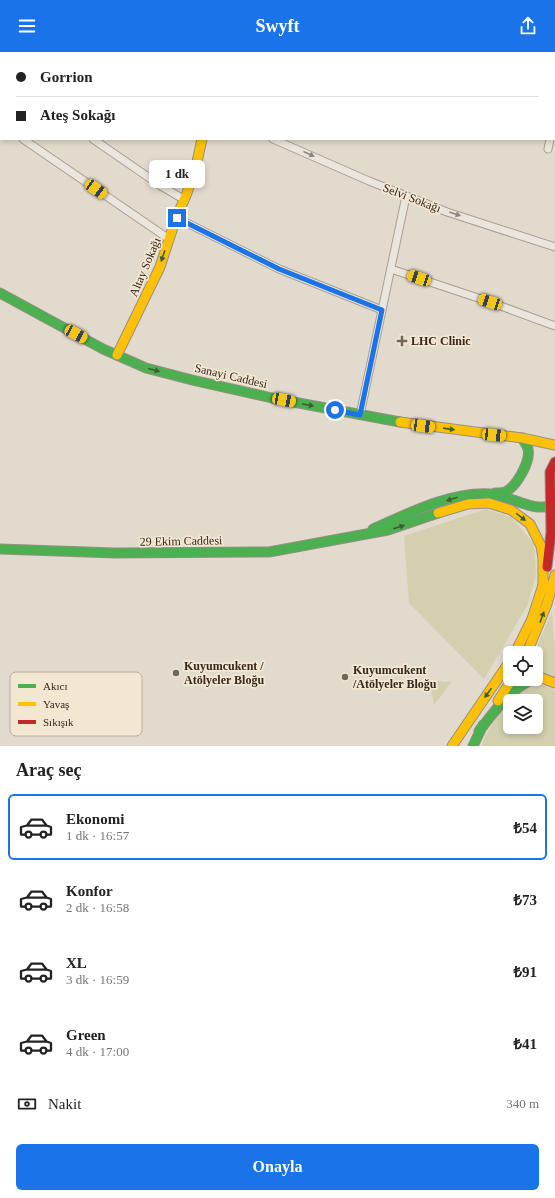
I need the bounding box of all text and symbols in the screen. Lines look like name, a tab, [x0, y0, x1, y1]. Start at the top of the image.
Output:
icon: menu	[16, 15, 38, 37]
icon: share	[517, 15, 539, 37]
text: Swyft	[256, 16, 300, 36]
text: Gorrion	[40, 69, 93, 85]
text: Ateş Sokağı	[40, 107, 115, 123]
one-way arrow	[304, 151, 315, 157]
callout: 1 dk	[149, 160, 205, 188]
text: 1 dk	[165, 166, 189, 181]
car	[83, 177, 109, 201]
street label: Selvi Sokağı	[381, 181, 444, 216]
route end	[168, 209, 186, 227]
one-way arrow	[449, 212, 461, 218]
street label: Altay Sokağı	[126, 235, 164, 299]
one-way arrow	[160, 250, 166, 262]
car	[406, 269, 432, 287]
car	[477, 293, 503, 311]
car	[63, 323, 89, 345]
place label: LHC Clinic	[411, 334, 471, 348]
marker: LHC Clinic	[396, 335, 408, 347]
street label: Sanayi Caddesi	[193, 361, 269, 391]
one-way arrow	[147, 367, 160, 373]
car	[271, 392, 297, 408]
route start	[326, 401, 344, 419]
one-way arrow	[301, 402, 314, 408]
car	[410, 418, 436, 434]
one-way arrow	[443, 426, 455, 432]
car	[481, 428, 507, 442]
one-way arrow	[446, 496, 458, 502]
one-way arrow	[516, 513, 527, 522]
one-way arrow	[393, 524, 405, 530]
street label: 29 Ekim Caddesi	[140, 533, 223, 549]
one-way arrow	[539, 611, 545, 623]
map controls	[503, 646, 543, 734]
button: locate	[503, 646, 543, 686]
place label: Kuyumcukent / Atölyeler Bloğu	[184, 659, 264, 687]
place label: Kuyumcukent /Atölyeler Bloğu	[352, 663, 437, 691]
marker: Kuyumcukent / Atölyeler Bloğu	[171, 668, 181, 678]
legend	[10, 672, 142, 736]
marker: Kuyumcukent /Atölyeler Bloğu	[340, 672, 350, 682]
text: Akıcı	[43, 680, 67, 692]
one-way arrow	[484, 688, 492, 698]
button: layers	[503, 694, 543, 734]
text: Yavaş	[43, 698, 69, 710]
text: Sıkışık	[43, 716, 74, 728]
text: Araç seç	[16, 760, 81, 780]
icon: car	[18, 809, 54, 845]
text: Ekonomi	[66, 811, 124, 827]
text: ₺54	[513, 820, 537, 836]
text: 1 dk · 16:57	[66, 828, 129, 843]
icon: car	[18, 881, 54, 917]
text: Konfor	[66, 883, 113, 899]
text: ₺73	[513, 892, 537, 908]
text: 2 dk · 16:58	[66, 900, 129, 915]
icon: car	[18, 953, 54, 989]
text: XL	[66, 955, 87, 971]
text: ₺91	[513, 964, 537, 980]
text: 3 dk · 16:59	[66, 972, 129, 987]
icon: car	[18, 1025, 54, 1061]
text: Green	[66, 1027, 106, 1043]
text: ₺41	[513, 1036, 537, 1052]
text: 4 dk · 17:00	[66, 1044, 129, 1059]
icon: cash	[16, 1093, 38, 1115]
text: Nakit	[48, 1096, 81, 1112]
text: 340 m	[506, 1096, 539, 1111]
button: Onayla	[16, 1144, 539, 1190]

